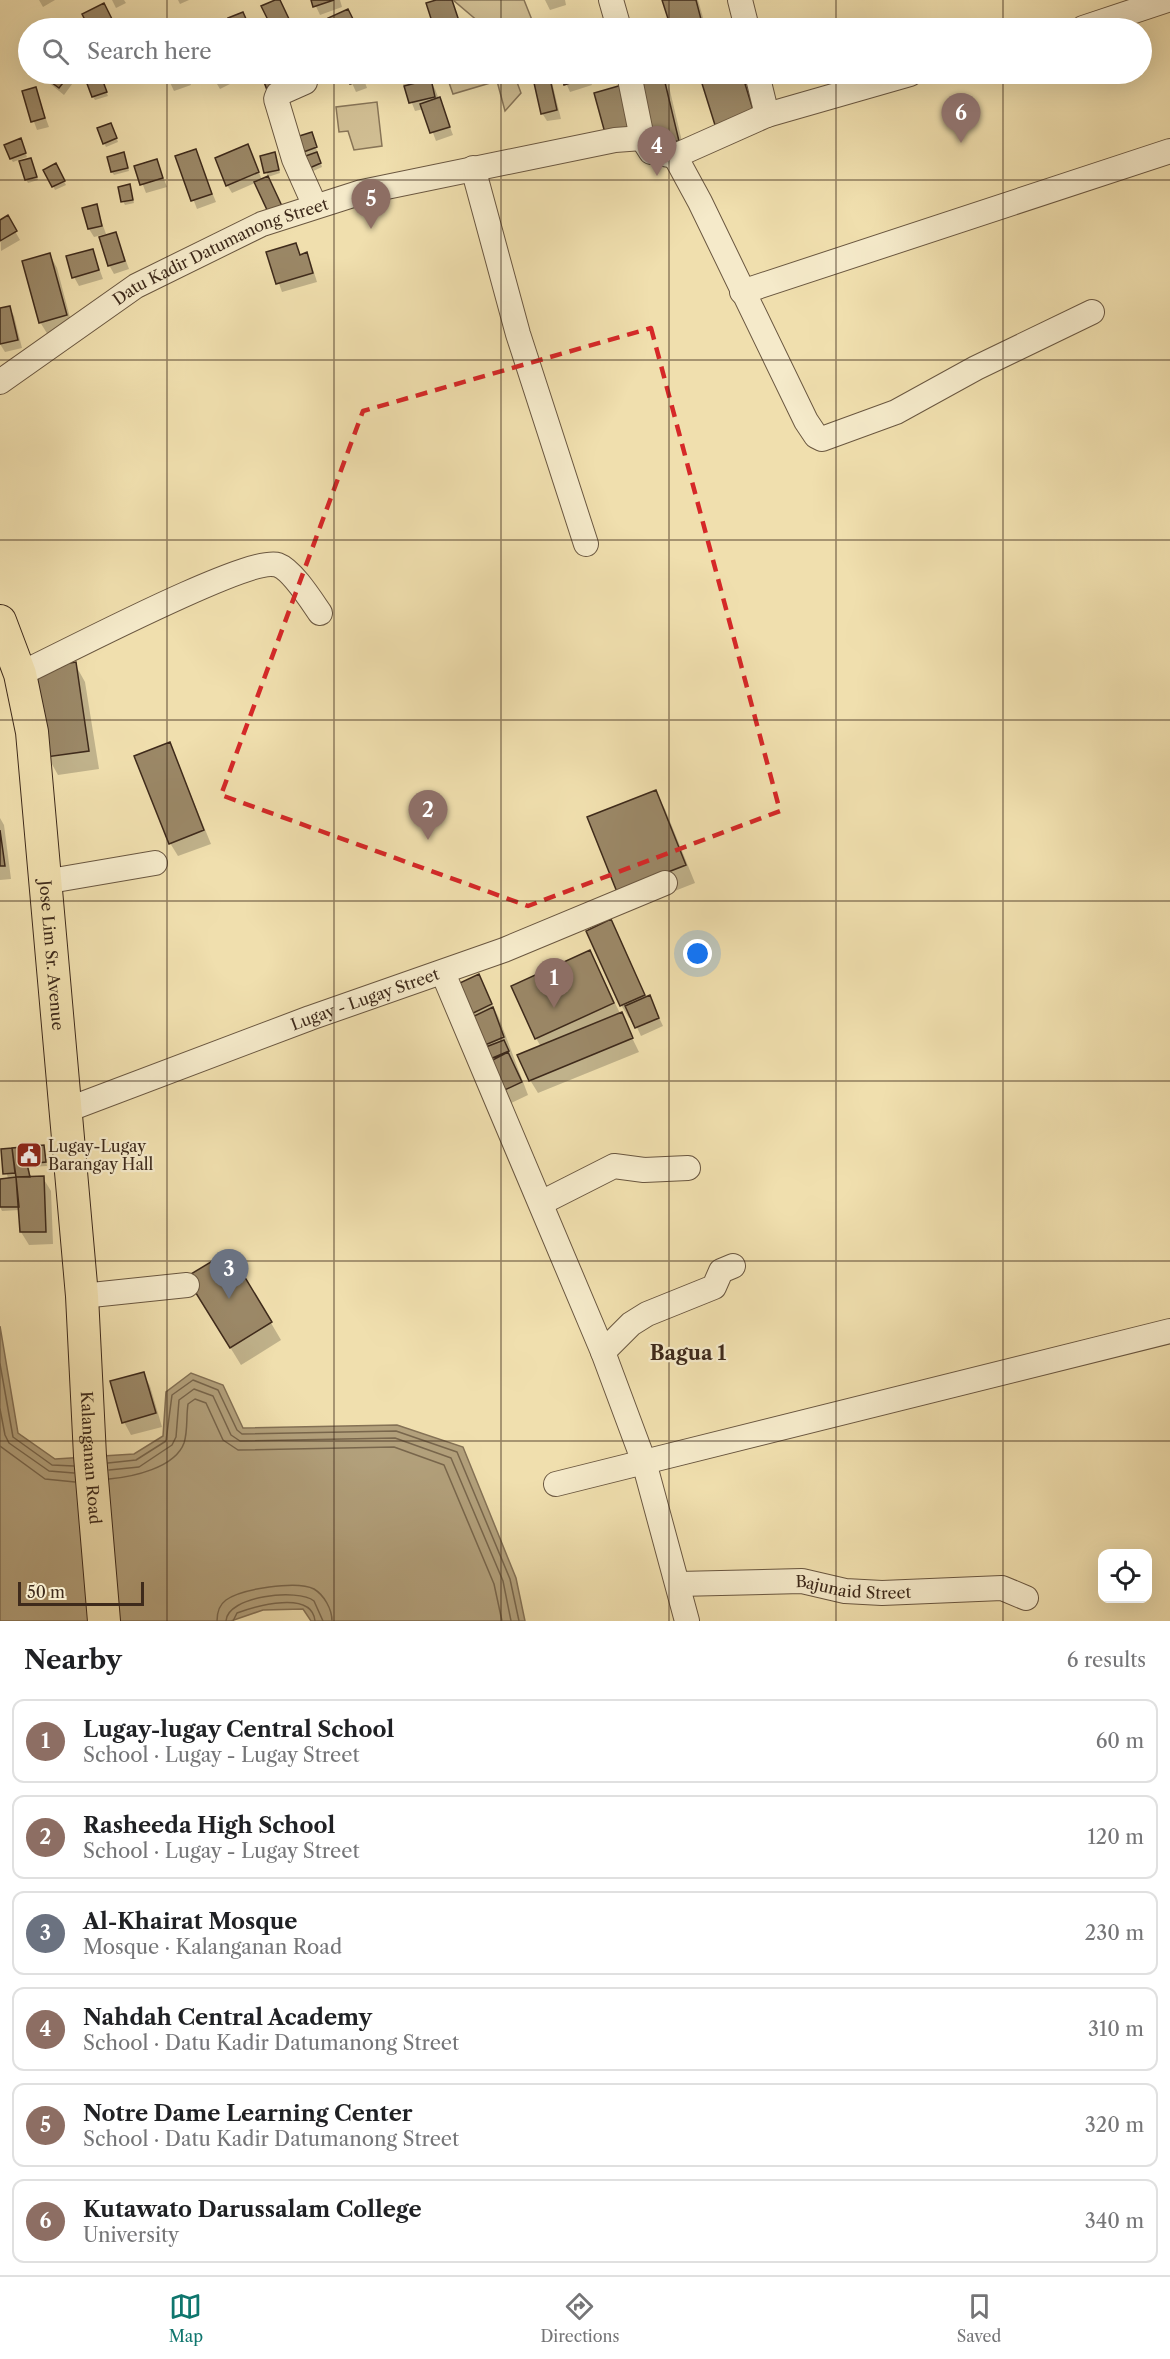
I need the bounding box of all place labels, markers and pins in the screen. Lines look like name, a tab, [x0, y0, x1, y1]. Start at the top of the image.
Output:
pin: 6	[942, 94, 980, 143]
pin: 4	[638, 126, 676, 176]
pin: 5	[352, 180, 391, 229]
pin: 2	[408, 790, 448, 840]
pin: 1	[534, 958, 574, 1008]
place label: Lugay-Lugay Barangay Hall	[48, 1136, 154, 1174]
public building icon: Lugay-Lugay Barangay Hall	[14, 1140, 44, 1170]
pin: 3	[210, 1250, 248, 1299]

